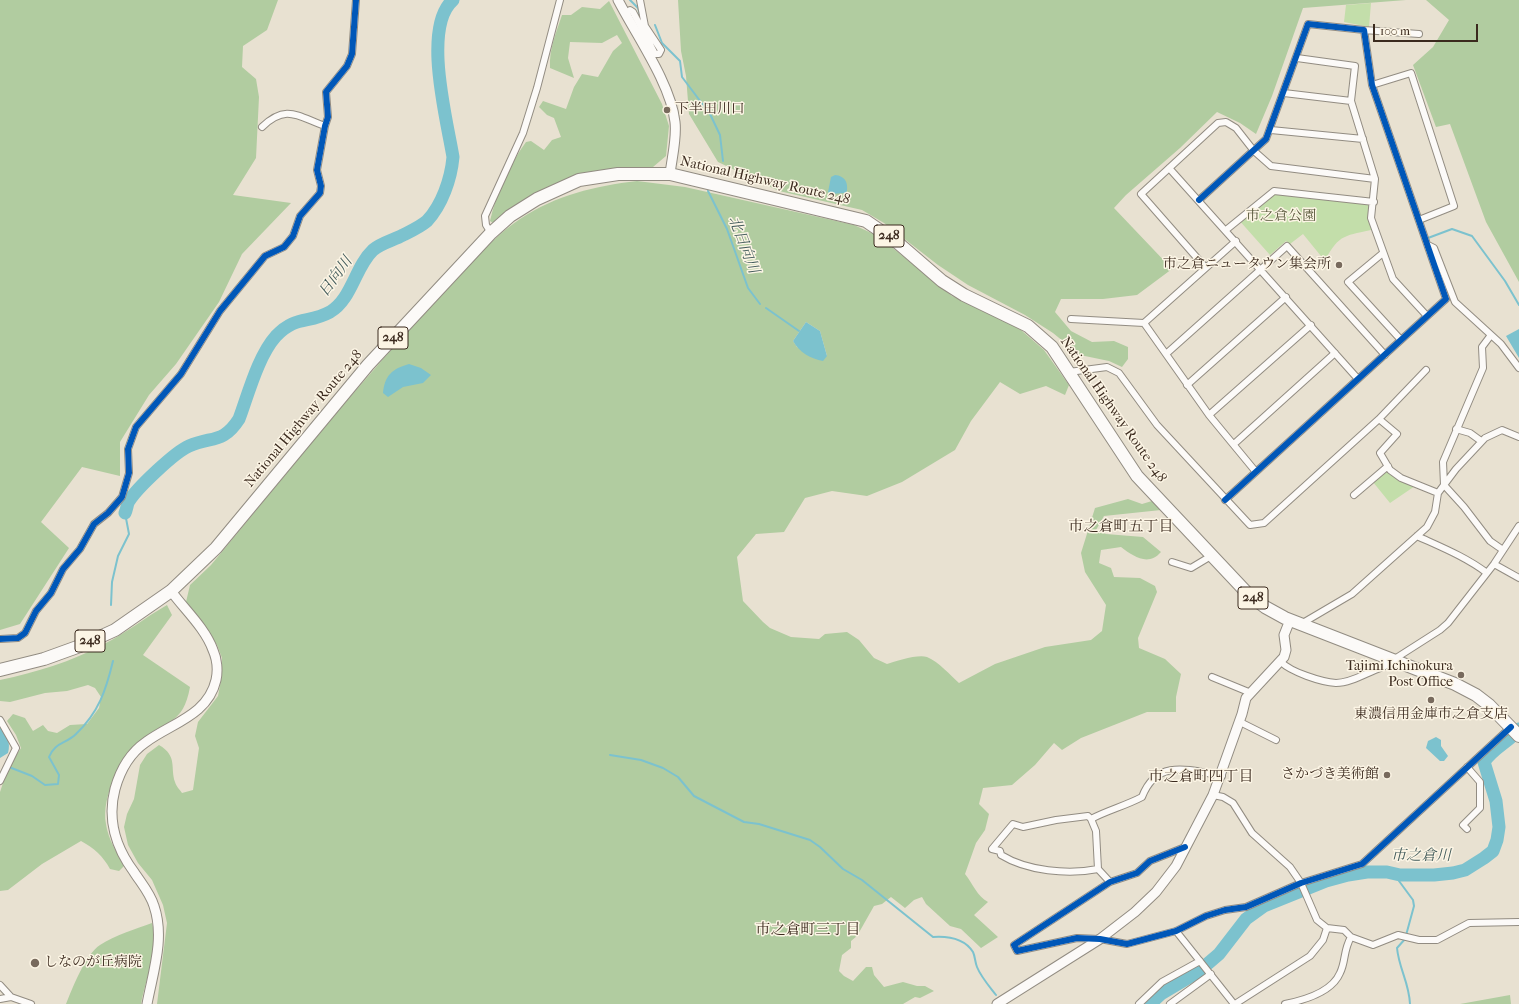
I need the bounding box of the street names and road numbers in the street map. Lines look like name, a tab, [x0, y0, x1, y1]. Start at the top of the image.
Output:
street label: National Highway Route 248	[678, 153, 852, 209]
road number: 248	[874, 225, 904, 247]
road number: 248	[378, 327, 408, 349]
street label: National Highway Route 248	[1056, 334, 1170, 486]
street label: National Highway Route 248	[242, 347, 366, 491]
road number: 248	[1238, 587, 1268, 609]
road number: 248	[75, 630, 105, 652]

